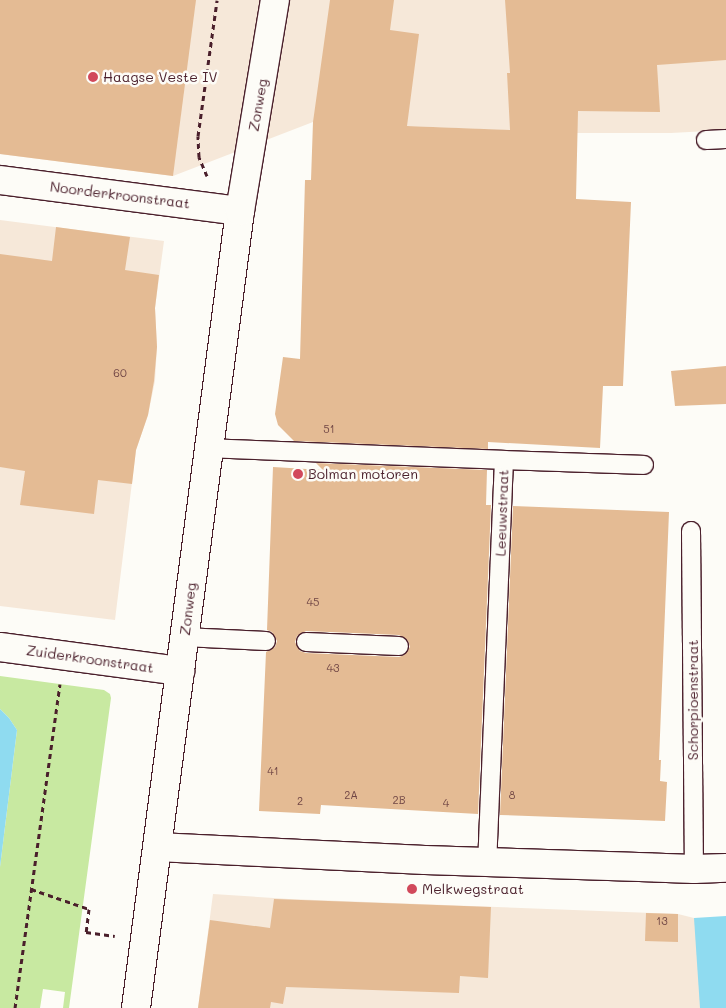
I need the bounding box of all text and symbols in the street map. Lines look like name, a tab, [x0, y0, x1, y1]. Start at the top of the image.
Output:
place label: Haagse Veste IV	[103, 69, 217, 85]
marker: Haagse Veste IV	[87, 71, 99, 83]
street label: Zonweg	[245, 77, 271, 133]
street label: Noorderkroonstraat	[49, 178, 191, 212]
house number: 60	[113, 366, 127, 380]
house number: 51	[323, 422, 335, 436]
place label: Bolman motoren	[308, 466, 418, 482]
marker: Bolman motoren	[292, 468, 304, 480]
street label: Leeuwstraat	[492, 469, 512, 557]
street label: Zonweg	[176, 582, 200, 636]
house number: 45	[307, 595, 319, 609]
street label: Schorpioenstraat	[685, 640, 701, 760]
street label: Zuiderkroonstraat	[25, 642, 155, 676]
house number: 43	[327, 661, 339, 675]
house number: 41	[267, 764, 279, 778]
house number: 2A	[344, 788, 358, 802]
house number: 8	[509, 788, 515, 802]
house number: 2B	[393, 793, 405, 807]
house number: 2	[297, 794, 303, 808]
house number: 4	[443, 796, 449, 810]
place label: Melkwegstraat	[422, 881, 524, 897]
marker: Melkwegstraat	[406, 883, 418, 895]
house number: 13	[656, 914, 668, 928]

